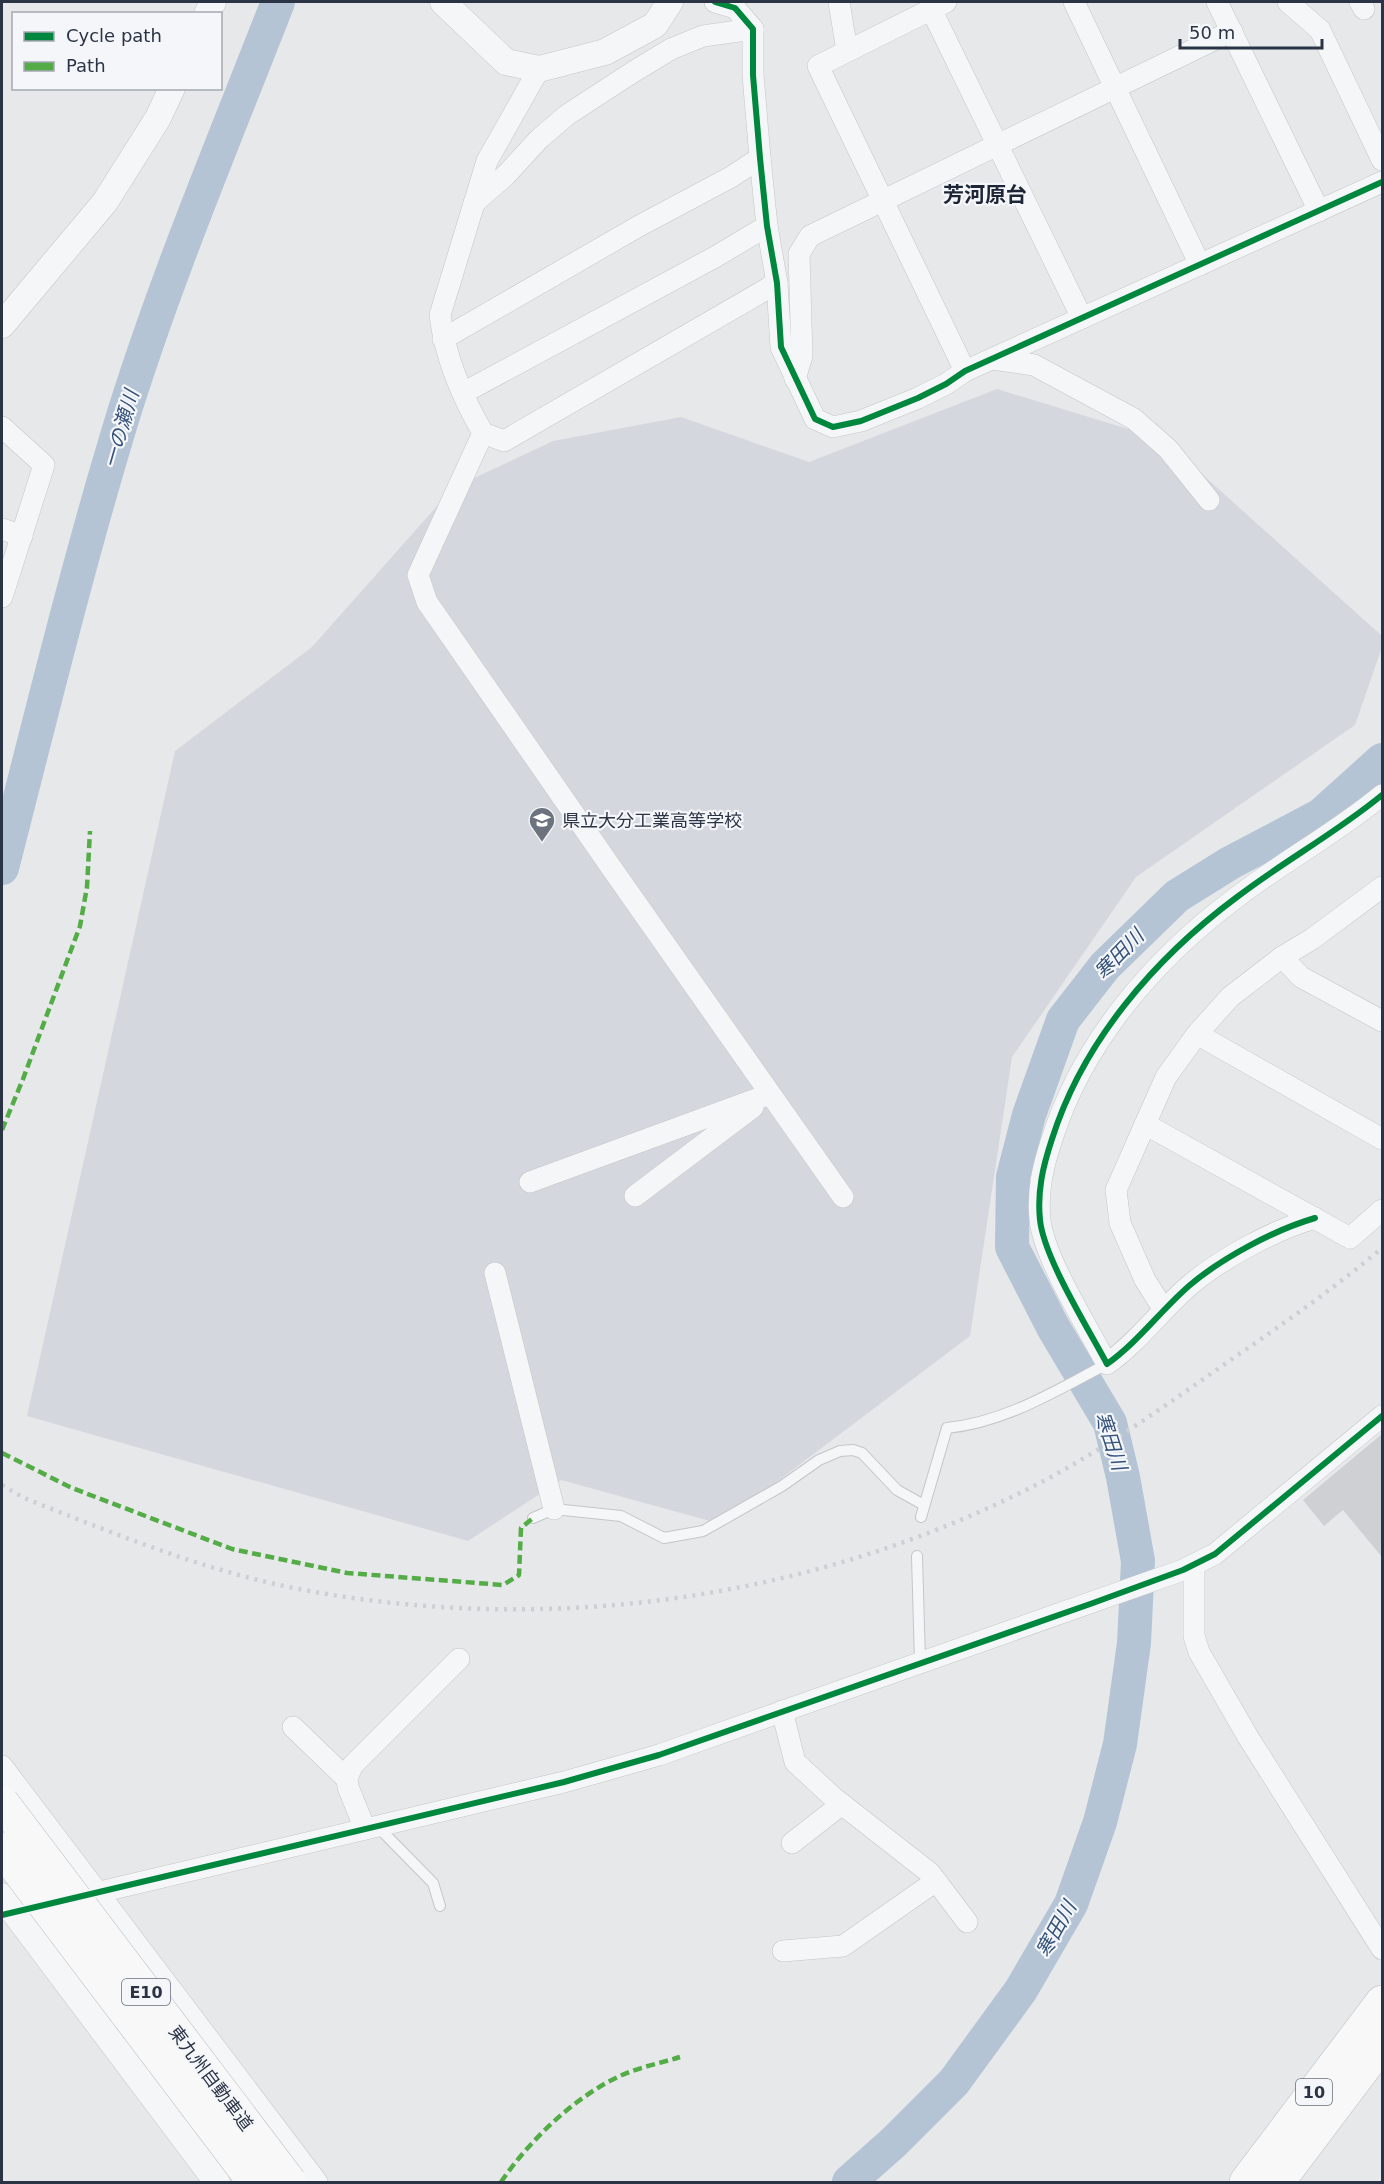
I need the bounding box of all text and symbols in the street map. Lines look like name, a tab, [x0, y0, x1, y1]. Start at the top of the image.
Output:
legend	[12, 12, 222, 90]
scale bar	[1180, 12, 1322, 50]
text: 50 m	[1189, 22, 1235, 43]
text: Cycle path	[66, 25, 162, 46]
text: Path	[66, 55, 106, 76]
district label: 芳河原台	[943, 183, 1027, 207]
water label: 一の瀬川	[98, 385, 144, 471]
school or university icon: 県立大分工業高等学校	[527, 805, 557, 843]
place label: 県立大分工業高等学校	[562, 810, 742, 831]
water label: 寒田川	[1090, 923, 1150, 984]
water label: 寒田川	[1090, 1409, 1132, 1475]
water label: 寒田川	[1031, 1895, 1082, 1961]
road number: E10	[122, 1979, 170, 2005]
street label: 東九州自動車道	[165, 2021, 257, 2135]
road number: 10	[1296, 2079, 1332, 2105]

